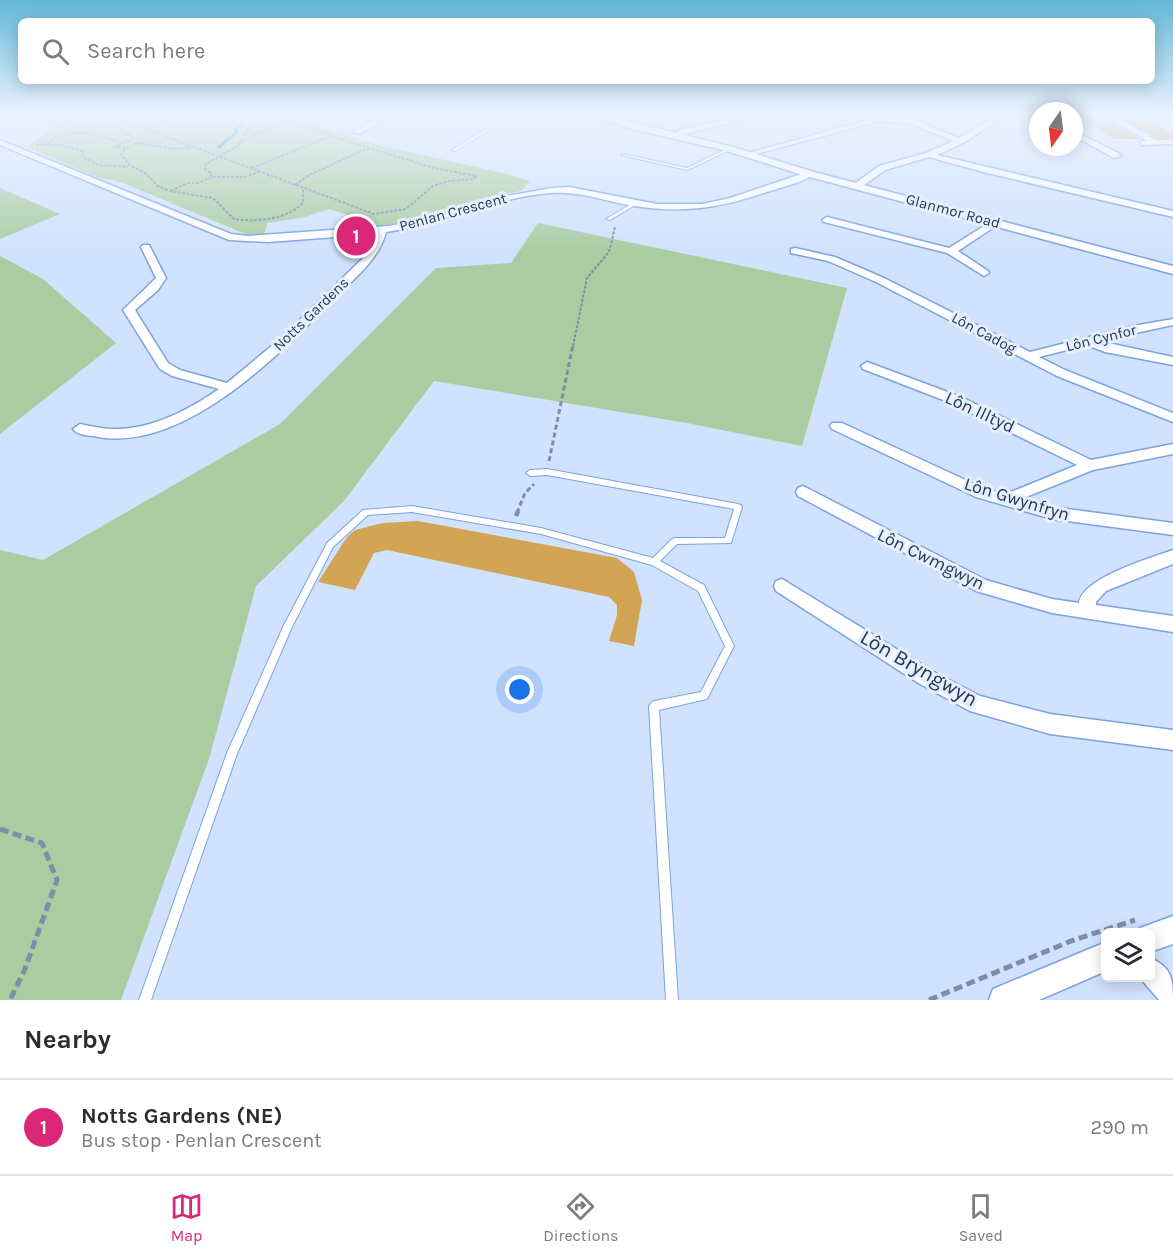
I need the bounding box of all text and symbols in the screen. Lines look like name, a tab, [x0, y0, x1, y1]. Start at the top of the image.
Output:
search box	[18, 18, 1155, 84]
icon: search	[39, 35, 72, 68]
text: Search here	[87, 38, 205, 64]
north arrow	[1029, 102, 1083, 156]
street label: Penlan Crescent	[397, 189, 509, 235]
street label: Glanmor Road	[904, 190, 1002, 232]
pin: 1	[336, 214, 376, 258]
street label: Notts Gardens	[269, 273, 353, 355]
street label: Lôn Cadog	[948, 308, 1020, 358]
street label: Lôn Cynfor	[1064, 320, 1139, 355]
street label: Lôn Illtyd	[942, 386, 1018, 438]
street label: Lôn Gwynfryn	[962, 473, 1072, 525]
street label: Lôn Cwmgwyn	[874, 524, 988, 594]
street label: Lôn Bryngwyn	[856, 625, 982, 711]
your location	[505, 675, 534, 704]
map controls	[1101, 928, 1155, 982]
button: layers	[1101, 928, 1155, 982]
text: Nearby	[24, 1024, 111, 1055]
text: Notts Gardens (NE)	[81, 1103, 282, 1129]
text: 1	[40, 1116, 47, 1139]
text: 290 m	[1090, 1116, 1149, 1139]
text: Bus stop · Penlan Crescent	[81, 1129, 322, 1152]
tab: Map	[170, 1190, 203, 1245]
tab: Directions	[543, 1190, 618, 1245]
tab: Saved	[959, 1190, 1003, 1245]

